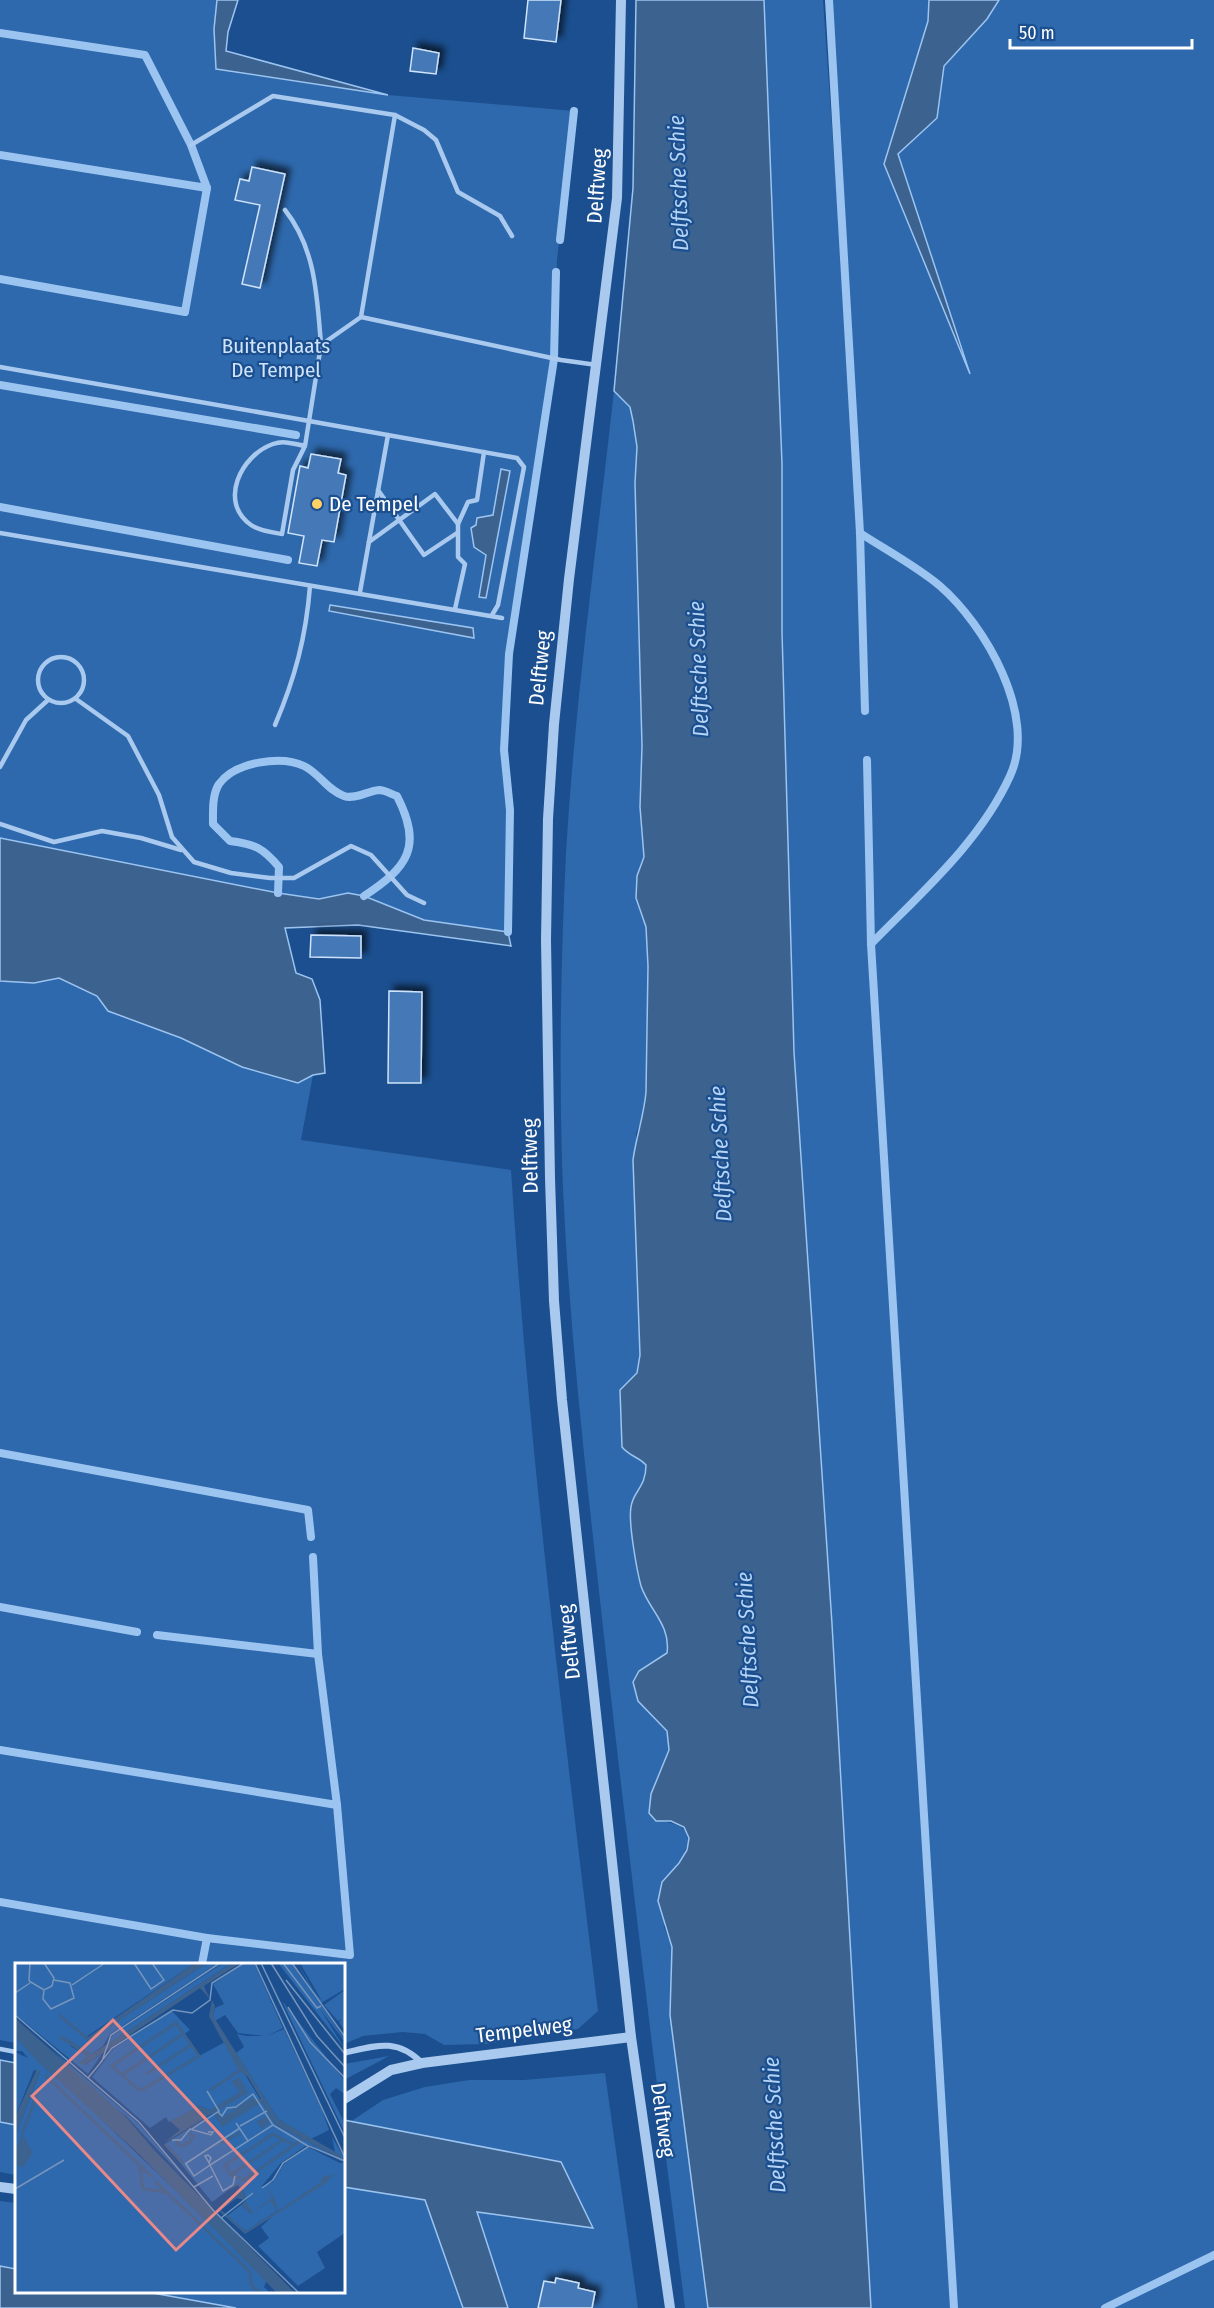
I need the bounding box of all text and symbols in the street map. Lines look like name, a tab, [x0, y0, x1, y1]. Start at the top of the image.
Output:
scale bar	[1010, 12, 1192, 50]
text: 50 m	[1019, 22, 1055, 44]
water label: Delftsche Schie	[663, 115, 694, 251]
street label: Delftweg	[581, 147, 613, 225]
park label: Buitenplaats De Tempel	[222, 333, 330, 383]
place label: De Tempel	[329, 491, 419, 517]
marker: De Tempel	[310, 497, 324, 511]
water label: Delftsche Schie	[683, 601, 714, 737]
street label: Delftweg	[523, 629, 557, 707]
water label: Delftsche Schie	[703, 1085, 738, 1223]
street label: Delftweg	[516, 1118, 544, 1194]
water label: Delftsche Schie	[730, 1571, 765, 1709]
street label: Delftweg	[552, 1603, 586, 1681]
inset map	[15, 1963, 345, 2293]
street label: Tempelweg	[475, 2011, 573, 2049]
water label: Delftsche Schie	[757, 2056, 792, 2194]
street label: Delftweg	[645, 2081, 681, 2159]

